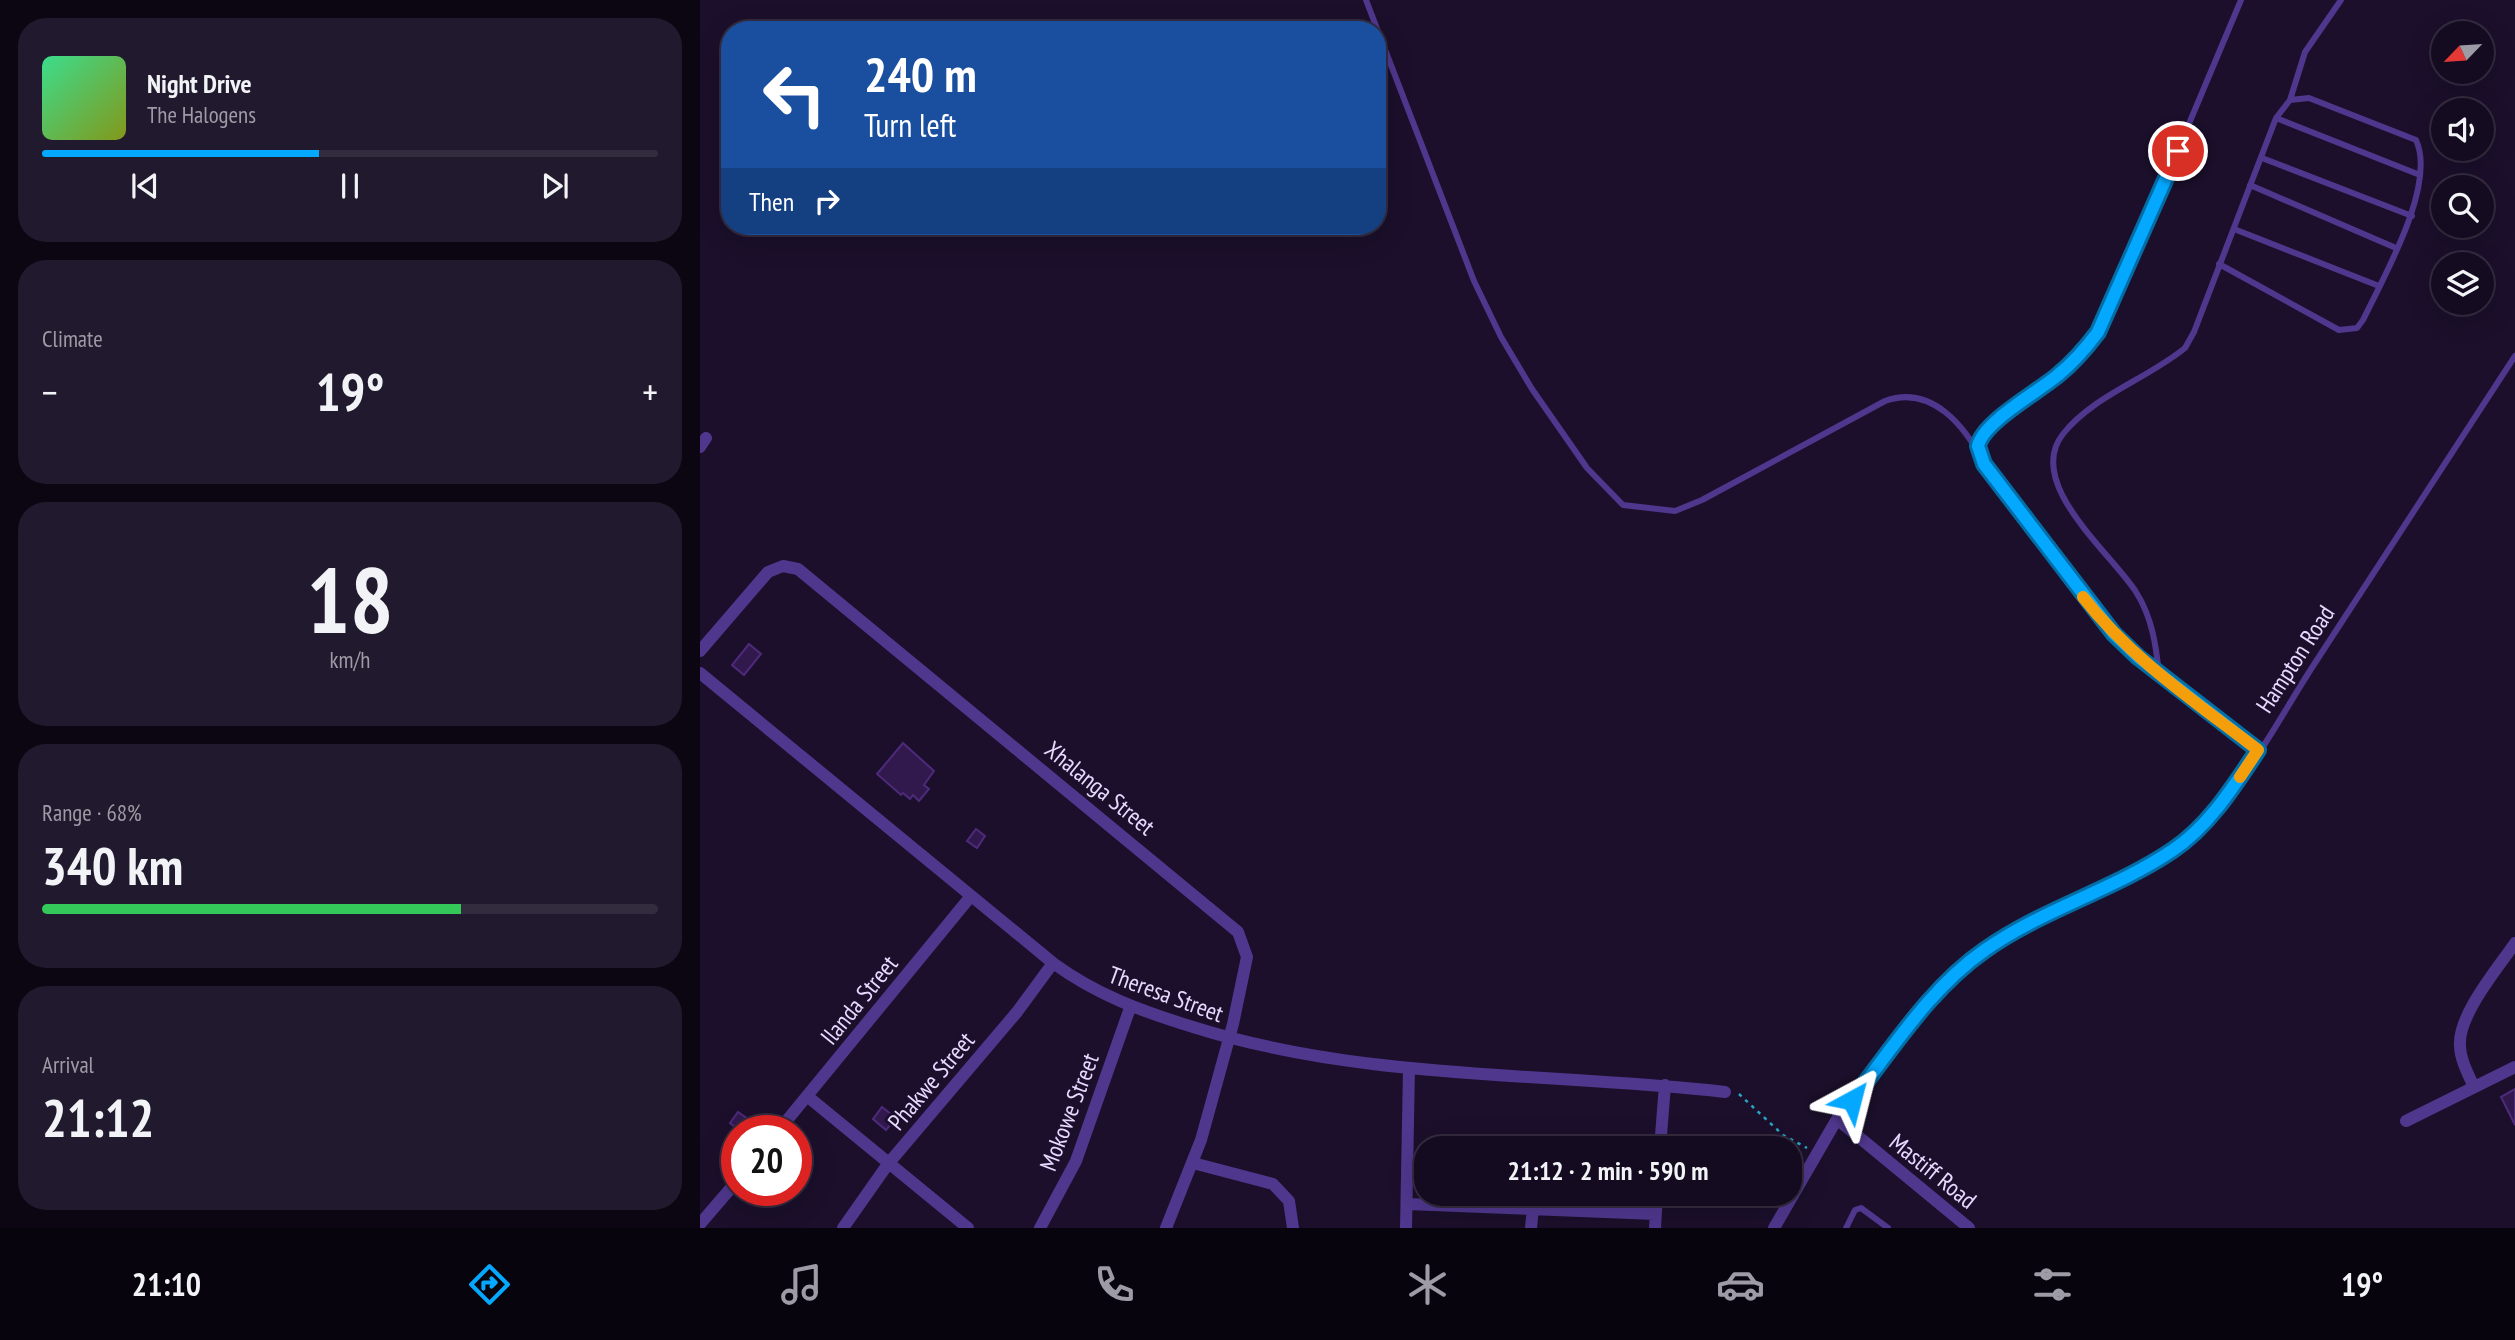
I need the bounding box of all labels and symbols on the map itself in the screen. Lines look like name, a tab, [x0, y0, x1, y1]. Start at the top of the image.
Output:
north arrow	[2431, 21, 2494, 84]
pin	[2148, 121, 2208, 181]
street label: Hampton Road	[2249, 599, 2341, 719]
street label: Xhalanga Street	[1039, 734, 1162, 842]
street label: Ilanda Street	[814, 949, 905, 1051]
street label: Theresa Street	[1104, 959, 1228, 1029]
street label: Phakwe Street	[881, 1025, 981, 1137]
street label: Mokowe Street	[1032, 1048, 1106, 1175]
position arrow	[1815, 1063, 1889, 1137]
speed limit sign: 20	[721, 1115, 812, 1206]
street label: Mastiff Road	[1883, 1126, 1983, 1216]

